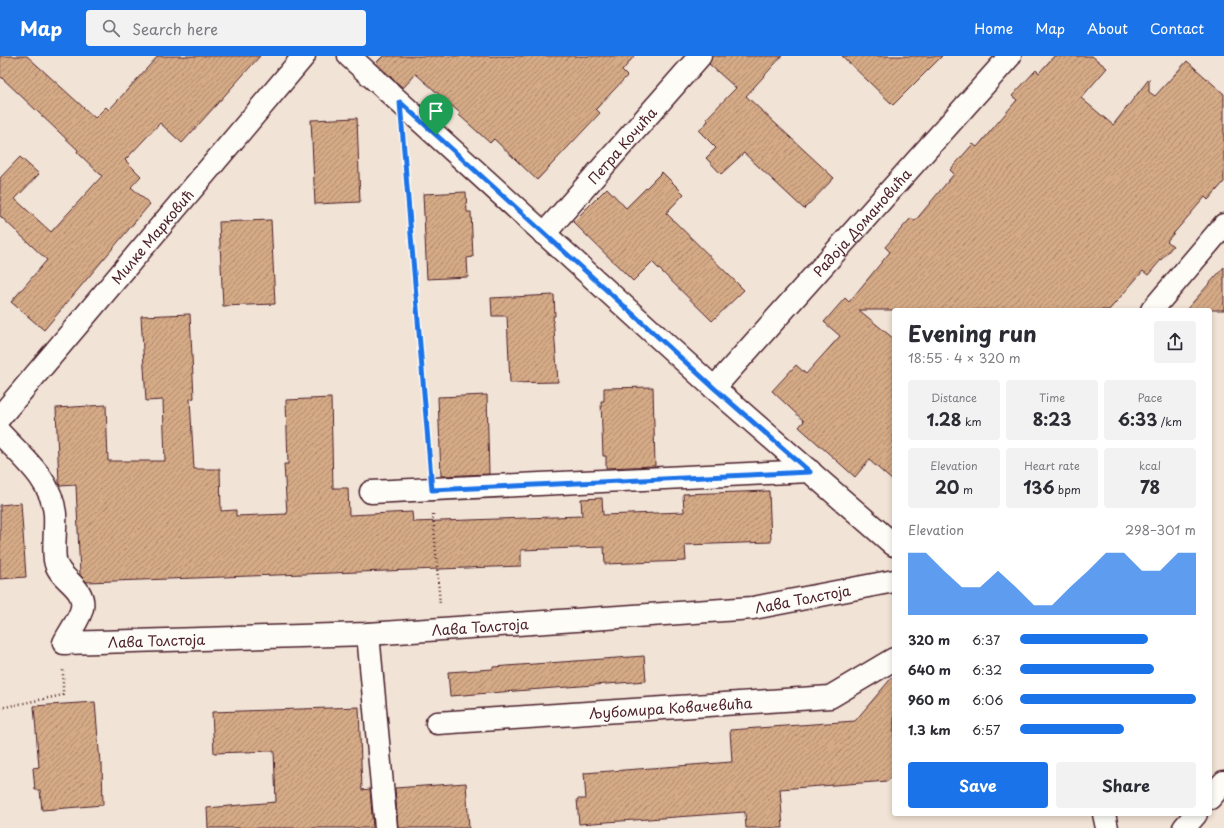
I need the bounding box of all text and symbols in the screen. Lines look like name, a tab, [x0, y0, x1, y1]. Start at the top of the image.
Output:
search box	[86, 10, 366, 46]
text: Map	[20, 14, 62, 42]
icon: search	[100, 17, 122, 39]
text: Search here	[132, 17, 218, 40]
text: Home	[974, 18, 1013, 39]
text: Map	[1035, 18, 1065, 39]
text: About	[1087, 18, 1128, 39]
text: Contact	[1150, 18, 1204, 39]
pin	[419, 94, 453, 135]
icon: arrive	[425, 100, 447, 122]
street label: Петра Кочића	[582, 102, 661, 188]
street label: Радоја Домановића	[808, 163, 916, 281]
street label: Милке Марковић	[106, 185, 198, 288]
text: Evening run	[908, 316, 1037, 349]
button: share	[1154, 321, 1196, 363]
text: 18:55 · 4 × 320 m	[908, 348, 1021, 367]
text: Distance	[931, 389, 977, 406]
text: Time	[1039, 389, 1065, 406]
text: Pace	[1138, 389, 1162, 406]
text: 1.28	[926, 406, 961, 432]
text: 8:23	[1033, 406, 1071, 432]
text: 6:33	[1118, 406, 1157, 432]
text: km	[961, 413, 982, 430]
text: /km	[1157, 413, 1182, 430]
text: Elevation	[930, 457, 978, 474]
text: Heart rate	[1024, 457, 1080, 474]
text: kcal	[1139, 457, 1161, 474]
text: 20	[935, 474, 959, 500]
text: 136	[1023, 474, 1054, 500]
text: 78	[1140, 474, 1160, 500]
text: m	[959, 481, 973, 498]
text: bpm	[1054, 481, 1081, 498]
text: Elevation	[908, 520, 964, 539]
text: 298–301 m	[1125, 520, 1196, 539]
street label: Лава Толстоја	[753, 579, 853, 618]
street label: Лава Толстоја	[431, 613, 530, 640]
street label: Лава Толстоја	[108, 628, 206, 652]
text: 320 m	[908, 630, 950, 649]
text: 6:37	[972, 630, 1000, 649]
text: 640 m	[908, 660, 951, 679]
text: 6:32	[972, 660, 1002, 679]
text: 960 m	[908, 690, 950, 709]
text: 6:06	[972, 690, 1003, 709]
street label: Љубомира Ковачевића	[588, 692, 753, 723]
text: 1.3 km	[908, 720, 951, 739]
text: 6:57	[972, 720, 1000, 739]
button: Save	[908, 762, 1048, 808]
button: Share	[1056, 762, 1196, 808]

